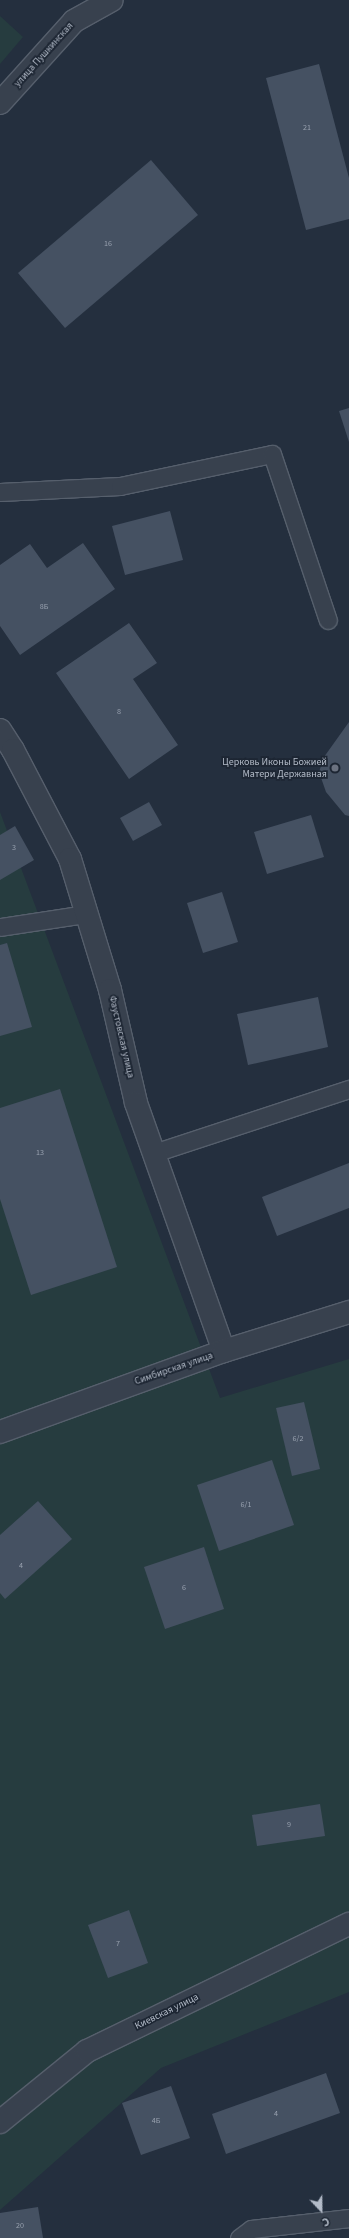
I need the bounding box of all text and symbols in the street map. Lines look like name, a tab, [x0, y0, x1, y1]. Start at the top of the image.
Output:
street label: улица Пушкинская	[12, 20, 76, 90]
house number: 21	[303, 123, 311, 133]
house number: 16	[104, 239, 112, 249]
house number: 8Б	[40, 602, 48, 612]
house number: 8	[117, 707, 121, 717]
place label: Церковь Иконы Божией Матери Державная	[222, 756, 327, 780]
marker: Церковь Иконы Божией Матери Державная	[330, 763, 340, 773]
house number: 3	[12, 843, 16, 853]
street label: Фаустовская улица	[106, 995, 136, 1079]
house number: 13	[36, 1148, 44, 1158]
street label: Симбирская улица	[133, 1350, 215, 1388]
house number: 6/2	[293, 1434, 303, 1444]
house number: 6/1	[241, 1500, 251, 1510]
house number: 4	[19, 1561, 23, 1571]
house number: 6	[182, 1583, 186, 1593]
house number: 9	[287, 1820, 291, 1830]
house number: 7	[116, 1939, 120, 1949]
street label: Киевская улица	[133, 1991, 201, 2033]
house number: 4	[274, 2109, 278, 2119]
house number: 4Б	[152, 2116, 160, 2126]
north arrow	[301, 2190, 341, 2230]
text: С	[320, 2213, 331, 2230]
house number: 20	[16, 2221, 24, 2231]

